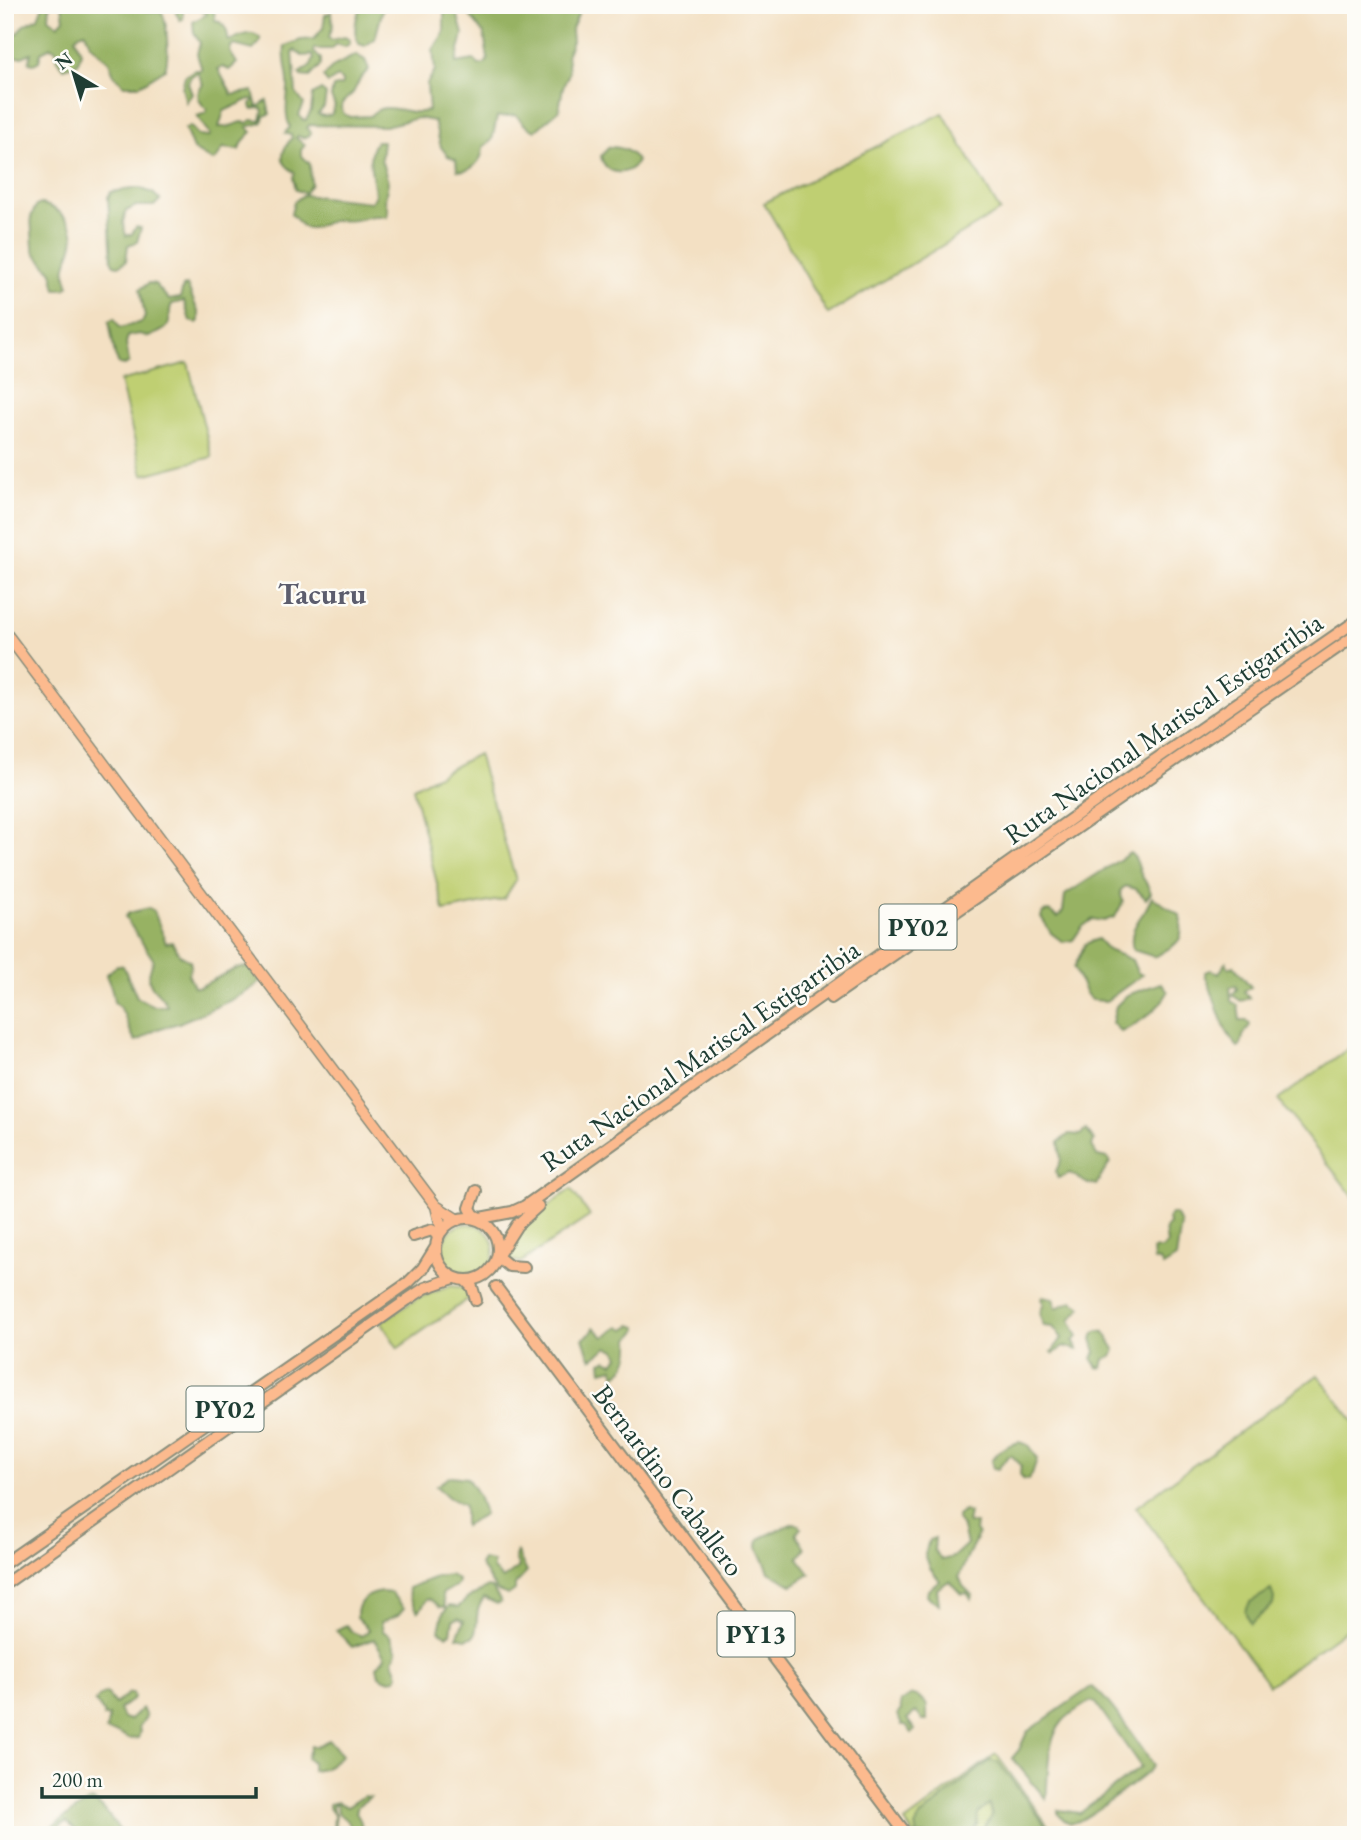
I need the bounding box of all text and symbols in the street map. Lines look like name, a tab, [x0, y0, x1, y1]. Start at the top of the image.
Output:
north arrow	[38, 38, 108, 108]
text: N	[50, 46, 78, 76]
district label: Tacuru	[278, 574, 367, 613]
street label: Ruta Nacional Mariscal Estigarribia	[996, 603, 1330, 852]
road number: PY02	[880, 904, 956, 950]
street label: Ruta Nacional Mariscal Estigarribia	[533, 930, 867, 1179]
street label: Bernardino Caballero	[585, 1377, 753, 1583]
road number: PY02	[187, 1386, 264, 1432]
road number: PY13	[718, 1611, 794, 1656]
scale bar	[42, 1756, 256, 1800]
text: 200 m	[52, 1766, 103, 1793]

